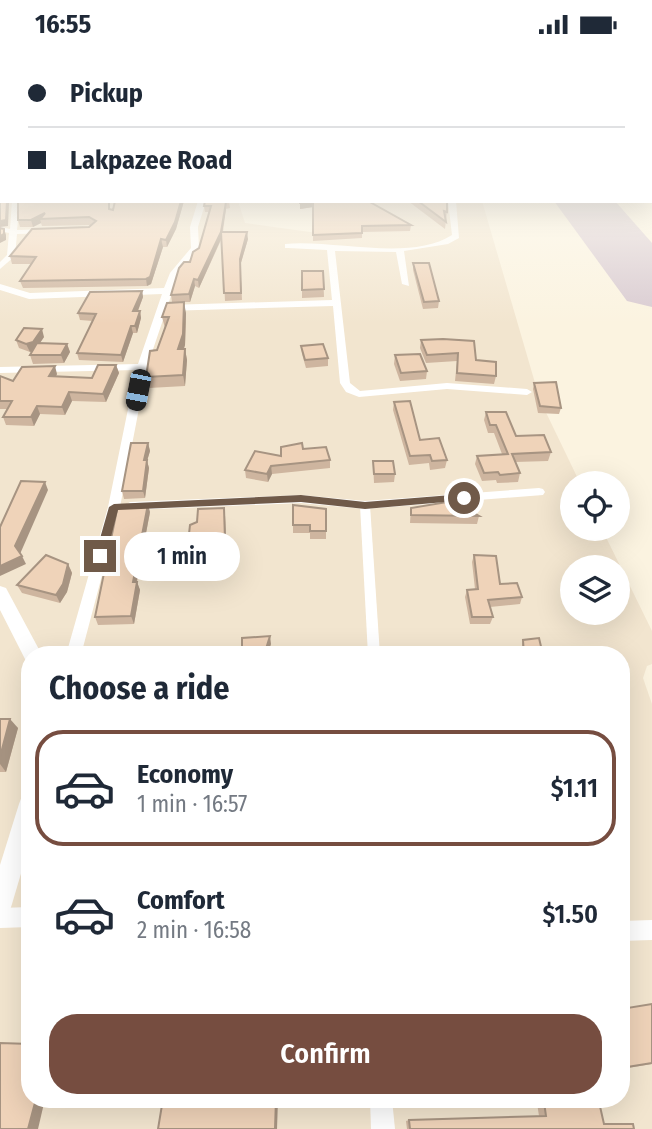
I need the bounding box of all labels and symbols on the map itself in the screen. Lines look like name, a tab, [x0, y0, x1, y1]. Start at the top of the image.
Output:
car	[124, 367, 153, 413]
route start	[448, 482, 480, 514]
callout: 1 min	[124, 531, 240, 581]
route end	[84, 540, 116, 572]

